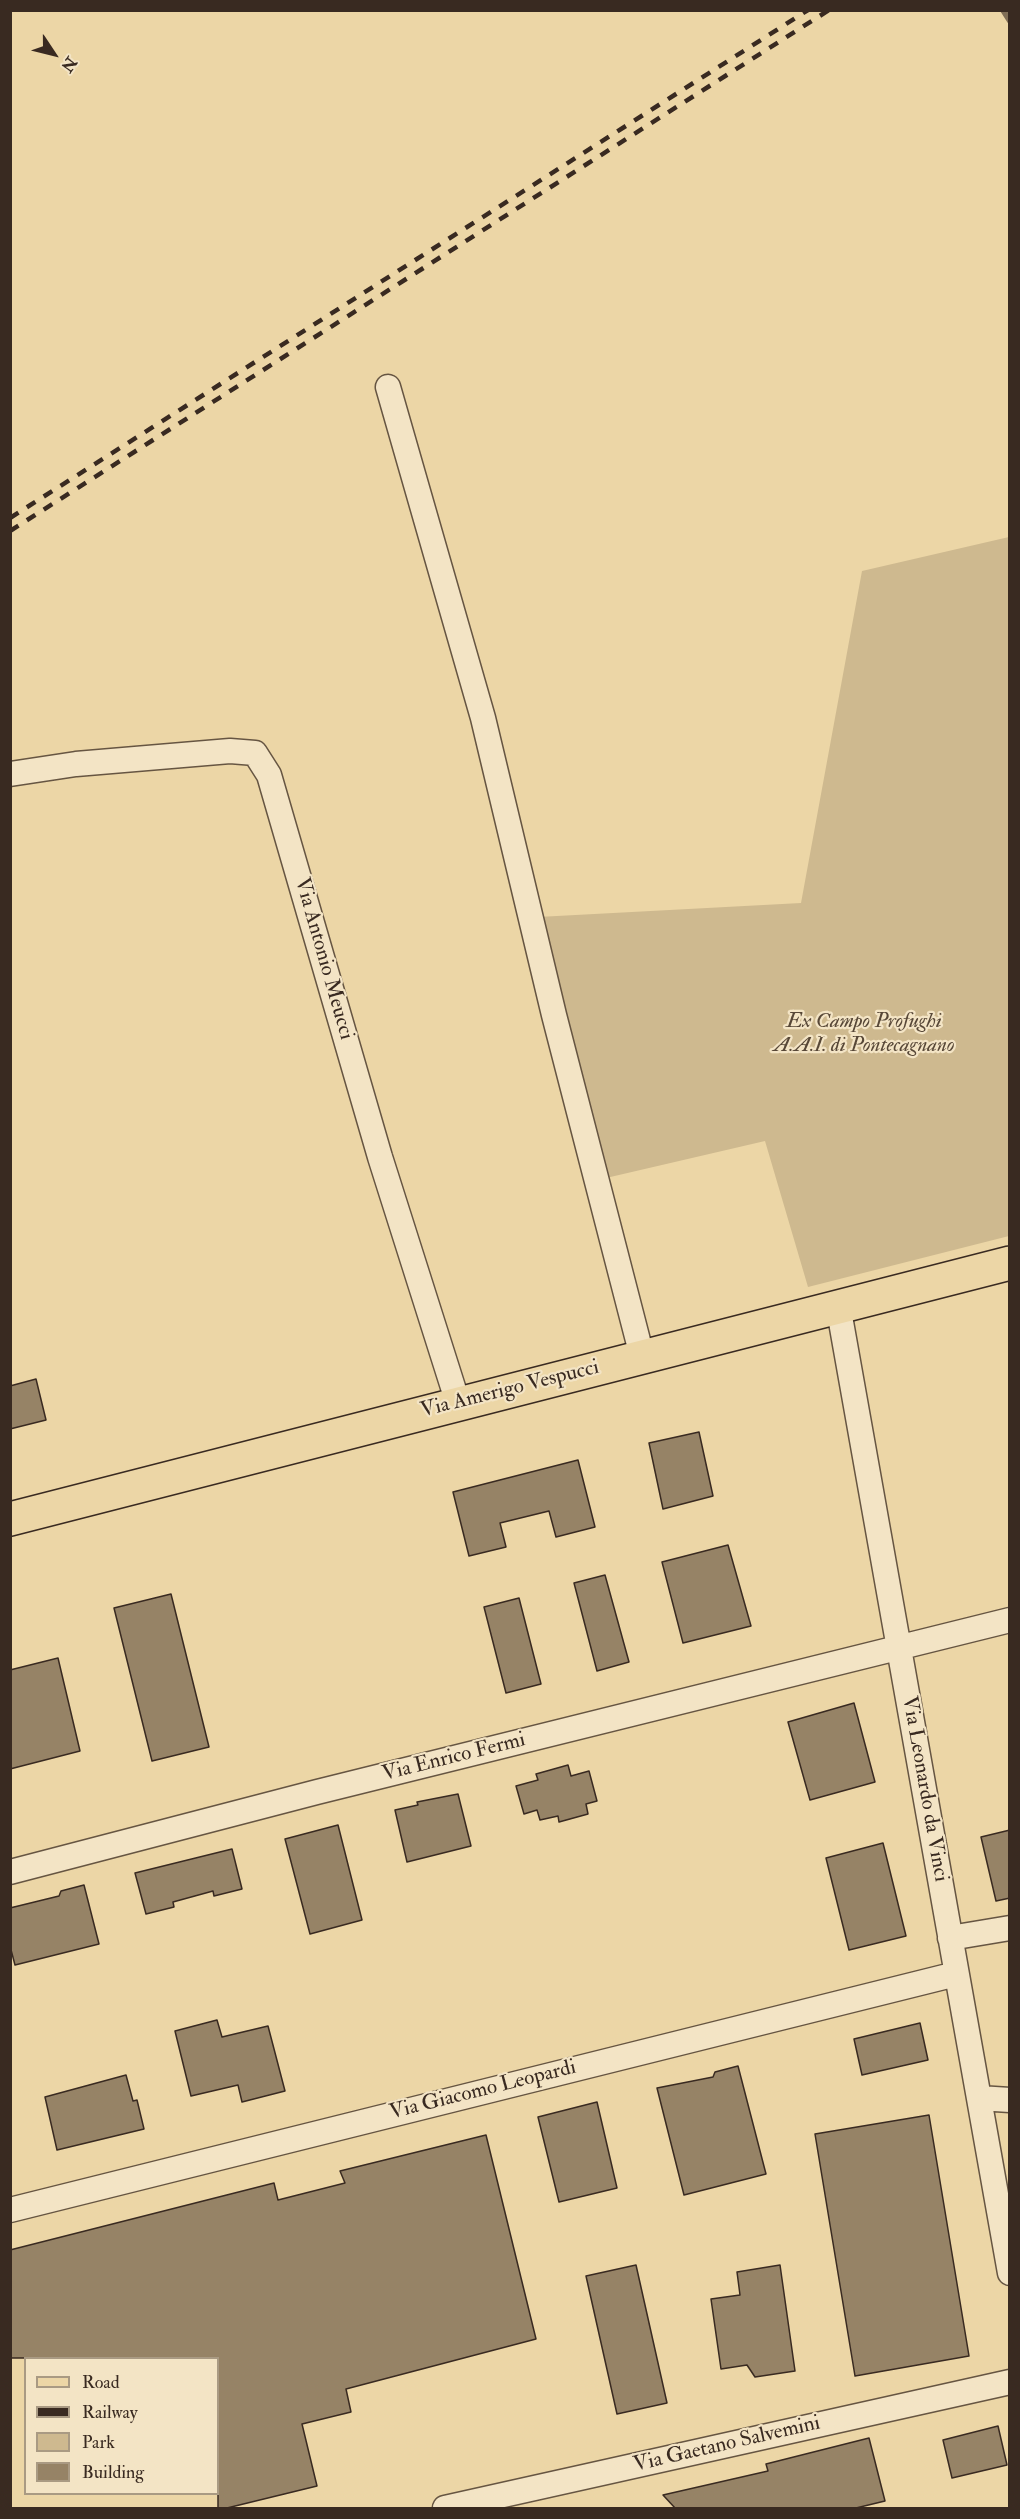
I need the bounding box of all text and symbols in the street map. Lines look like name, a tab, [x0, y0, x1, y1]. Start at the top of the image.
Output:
north arrow	[24, 24, 84, 84]
text: N	[56, 53, 81, 76]
street label: Via Antonio Meucci	[288, 875, 358, 1043]
park label: Ex Campo Profughi A.A.I. di Pontecagnano	[774, 1009, 954, 1059]
street label: Via Amerigo Vespucci	[418, 1356, 602, 1424]
street label: Via Leonardo da Vinci	[895, 1694, 953, 1884]
street label: Via Enrico Fermi	[380, 1728, 528, 1788]
street label: Via Giacomo Leopardi	[387, 2056, 579, 2126]
legend	[24, 2357, 219, 2495]
text: Road	[82, 2371, 120, 2394]
text: Railway	[82, 2401, 138, 2424]
street label: Via Gaetano Salvemini	[631, 2411, 823, 2479]
text: Park	[82, 2431, 115, 2454]
text: Building	[82, 2461, 144, 2484]

